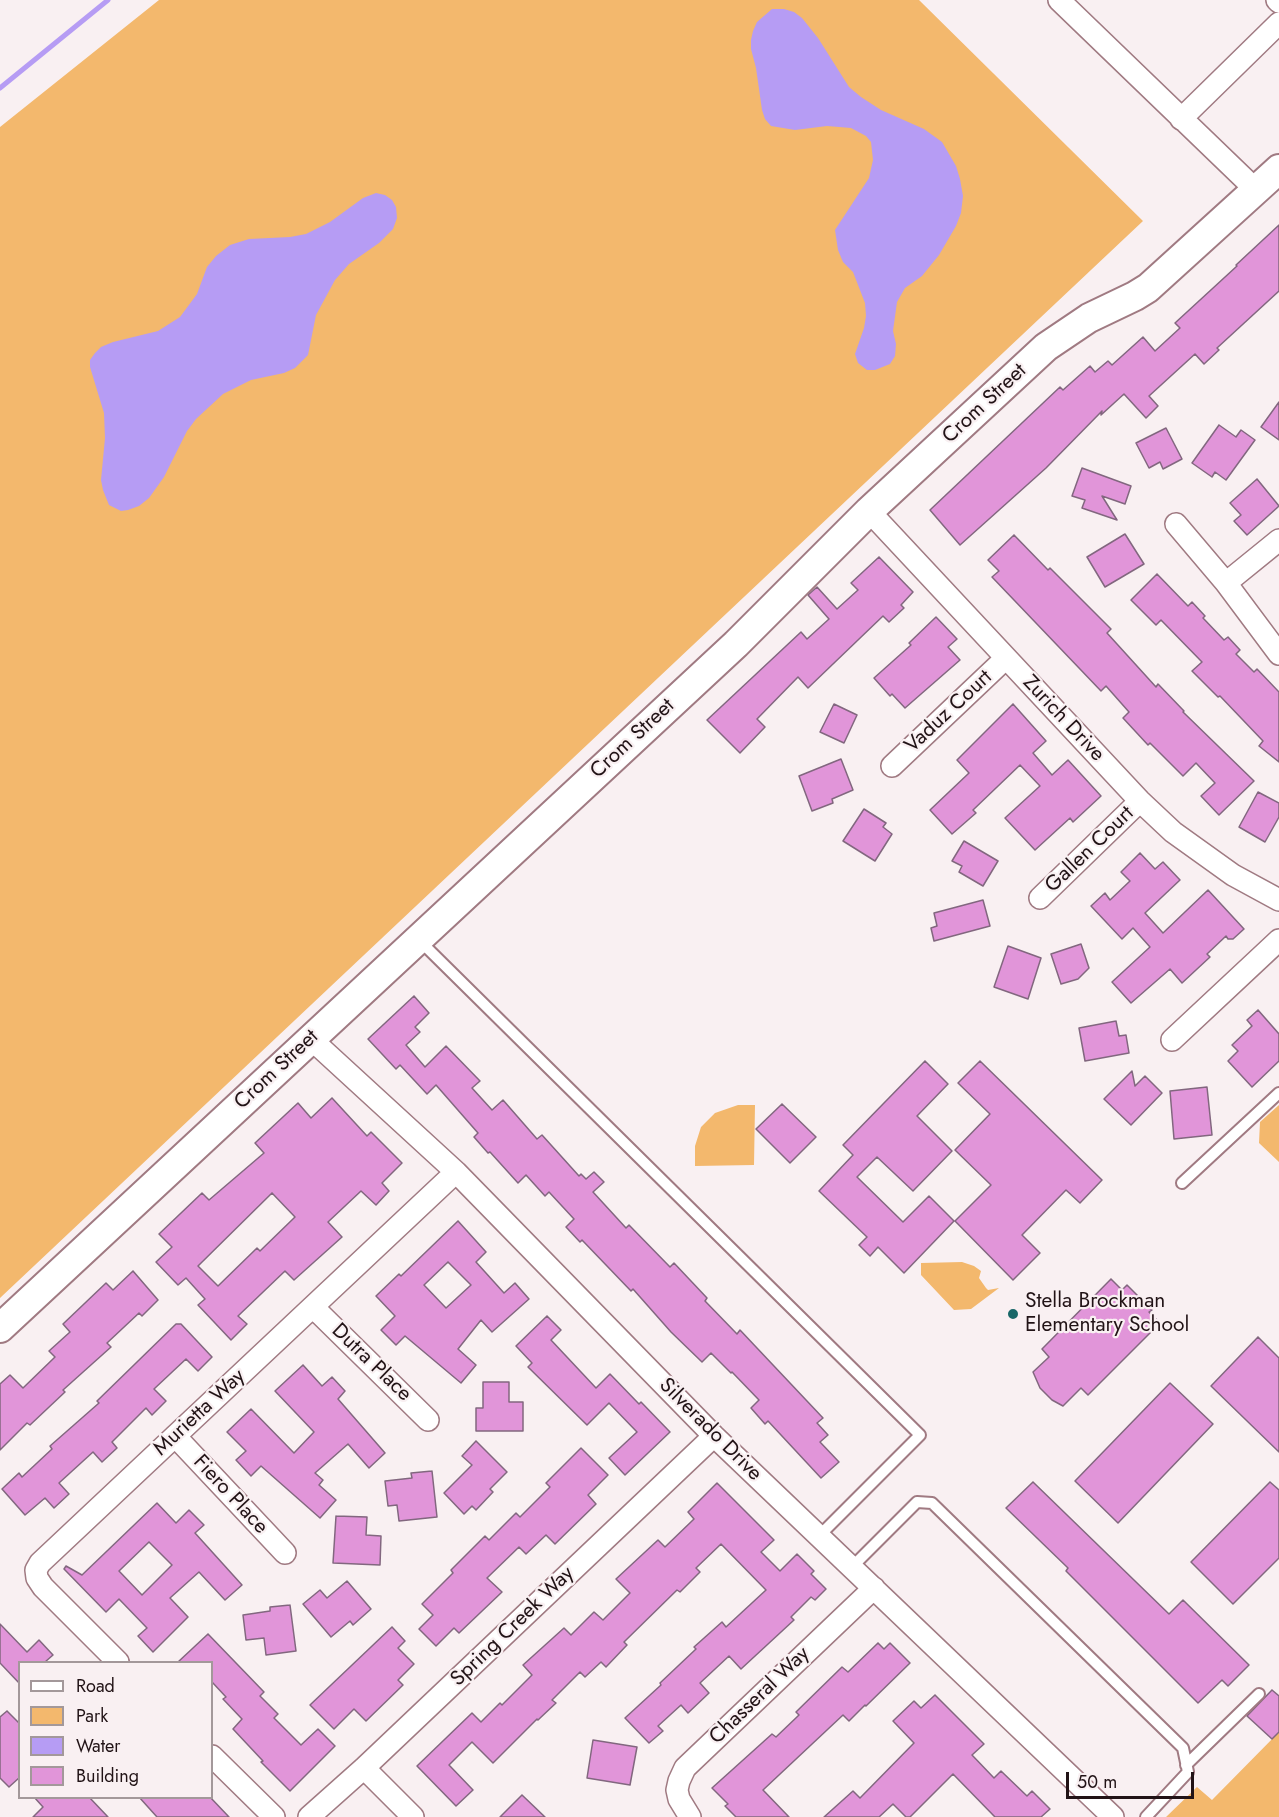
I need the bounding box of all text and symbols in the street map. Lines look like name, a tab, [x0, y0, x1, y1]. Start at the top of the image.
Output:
street label: Crom Street	[938, 359, 1032, 449]
street label: Vaduz Court	[900, 665, 998, 759]
street label: Zurich Drive	[1017, 671, 1109, 767]
street label: Crom Street	[586, 694, 680, 784]
street label: Gallen Court	[1040, 802, 1140, 898]
street label: Crom Street	[230, 1025, 324, 1115]
place label: Stella Brockman Elementary School	[1025, 1289, 1189, 1339]
marker: Stella Brockman Elementary School	[1006, 1307, 1020, 1321]
street label: Dutra Place	[326, 1319, 416, 1407]
street label: Murietta Way	[149, 1364, 251, 1462]
street label: Silverado Drive	[653, 1373, 767, 1487]
street label: Fiero Place	[187, 1450, 273, 1540]
street label: Spring Creek Way	[446, 1562, 580, 1692]
street label: Chasseral Way	[705, 1642, 815, 1750]
legend	[18, 1661, 213, 1799]
text: Road	[76, 1673, 115, 1699]
text: Park	[76, 1703, 108, 1729]
text: Water	[76, 1733, 120, 1759]
scale bar	[1069, 1760, 1196, 1798]
text: Building	[76, 1763, 139, 1789]
text: 50 m	[1077, 1769, 1117, 1795]

